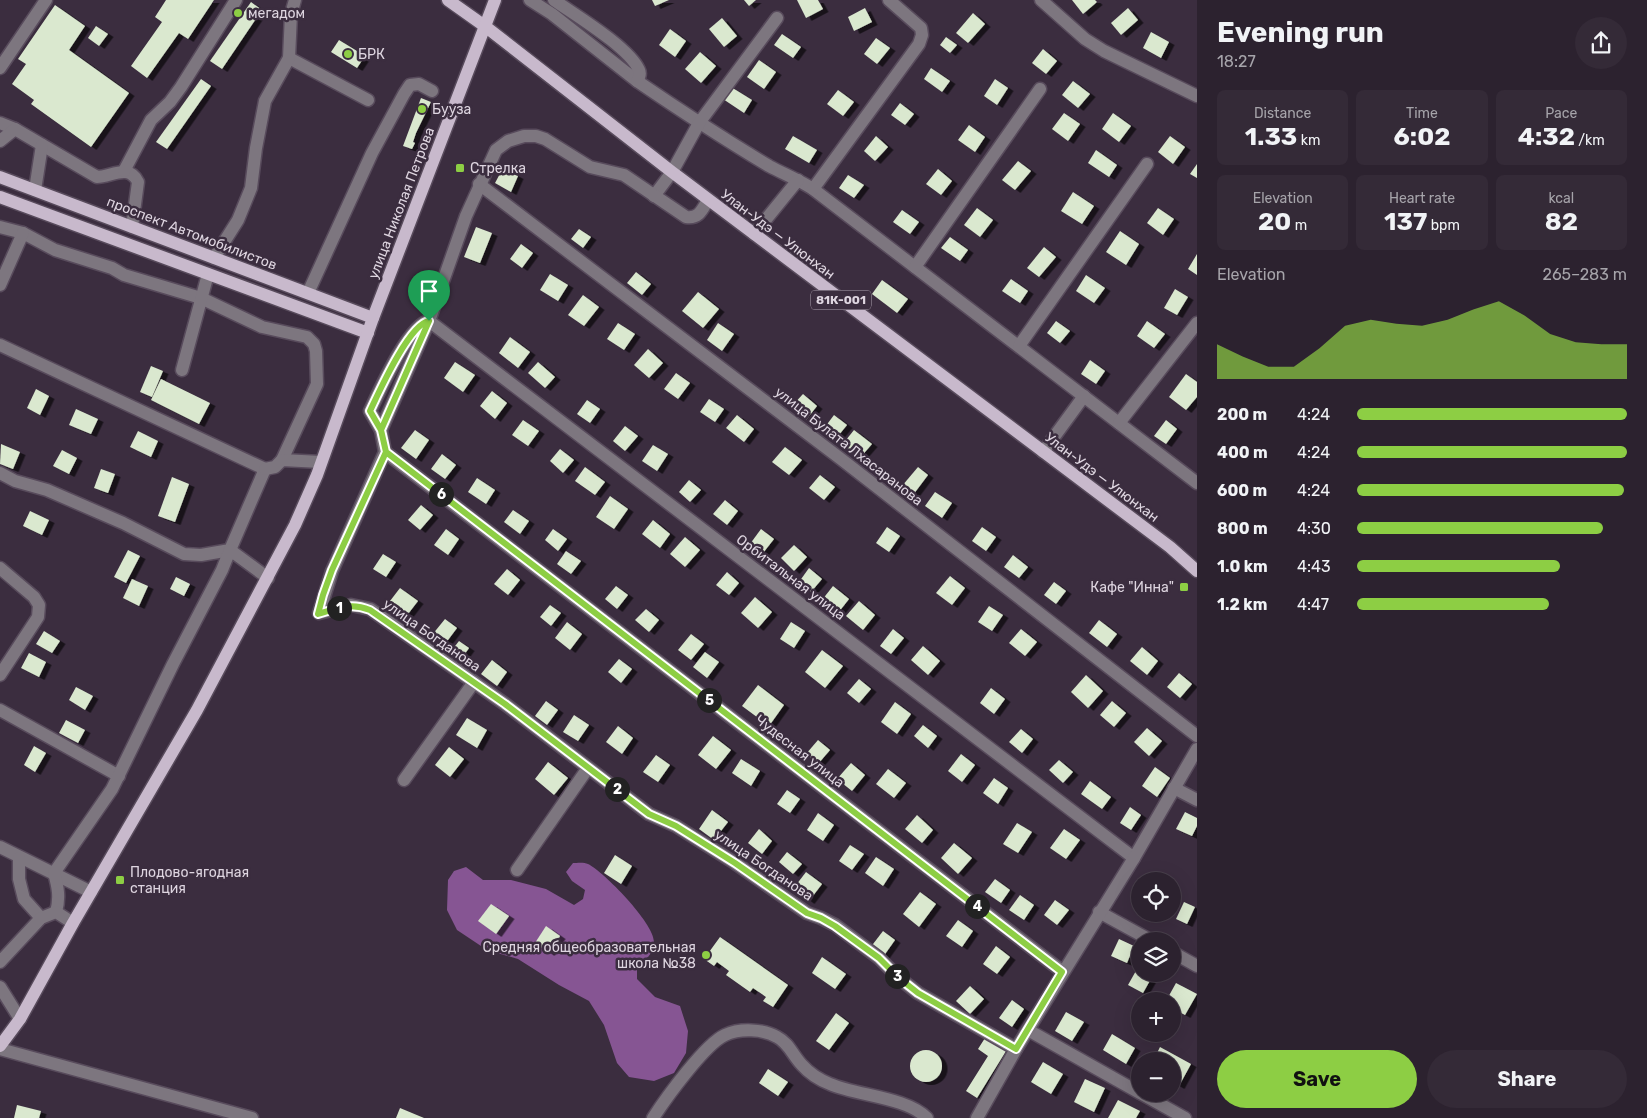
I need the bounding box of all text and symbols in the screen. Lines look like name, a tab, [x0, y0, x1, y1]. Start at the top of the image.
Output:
place label: мегадом	[248, 5, 305, 22]
marker: мегадом	[232, 7, 244, 19]
text: Evening run	[1217, 16, 1384, 49]
button: share	[1575, 17, 1627, 69]
place label: БРК	[358, 46, 385, 63]
marker: БРК	[342, 48, 354, 60]
text: 18:27	[1217, 52, 1256, 71]
place label: Бууза	[432, 101, 471, 118]
marker: Бууза	[416, 103, 428, 115]
text: Distance	[1254, 105, 1311, 122]
text: Time	[1406, 105, 1438, 122]
text: Pace	[1545, 105, 1577, 122]
text: 1.33	[1245, 122, 1297, 151]
text: 6:02	[1394, 122, 1450, 151]
text: 4:32	[1518, 122, 1575, 151]
street label: улица Николая Петрова	[365, 125, 438, 281]
text: km	[1297, 132, 1320, 149]
text: /km	[1575, 132, 1605, 149]
place label: Стрелка	[470, 160, 526, 177]
marker: Стрелка	[454, 162, 466, 174]
street label: Улан-Удэ — Улюнхан	[717, 186, 838, 283]
text: Elevation	[1253, 190, 1313, 207]
text: Heart rate	[1389, 190, 1455, 207]
text: kcal	[1548, 190, 1574, 207]
street label: проспект Автомобилистов	[104, 193, 279, 274]
text: 20	[1258, 207, 1291, 236]
text: 137	[1384, 207, 1427, 236]
text: 82	[1545, 207, 1578, 236]
text: m	[1291, 217, 1307, 234]
text: bpm	[1427, 217, 1460, 234]
text: Elevation	[1217, 265, 1286, 284]
text: 265–283 m	[1543, 265, 1627, 284]
pin	[408, 270, 450, 321]
icon: arrive	[415, 277, 443, 305]
road number: 81К-001	[811, 290, 871, 310]
street label: улица Булата Лхасаранова	[771, 383, 926, 509]
text: 200 m	[1217, 405, 1267, 424]
text: 4:24	[1297, 405, 1330, 424]
street label: Улан-Удэ — Улюнхан	[1041, 429, 1162, 526]
text: 400 m	[1217, 443, 1268, 462]
text: 4:24	[1297, 443, 1330, 462]
text: 600 m	[1217, 481, 1267, 500]
text: 4:24	[1297, 481, 1330, 500]
pin: 6	[428, 482, 454, 506]
text: 6	[437, 486, 446, 503]
text: 800 m	[1217, 519, 1268, 538]
text: 4:30	[1297, 519, 1331, 538]
street label: Орбитальная улица	[733, 531, 849, 624]
text: 1.0 km	[1217, 557, 1268, 576]
text: 4:43	[1297, 557, 1331, 576]
place label: Кафе "Инна"	[1090, 579, 1174, 596]
marker: Кафе "Инна"	[1178, 581, 1190, 593]
street label: улица Богданова	[380, 595, 484, 675]
text: 1.2 km	[1217, 595, 1267, 614]
text: 4:47	[1297, 595, 1329, 614]
pin: 1	[326, 596, 352, 620]
text: 1	[336, 600, 343, 617]
pin: 5	[696, 688, 722, 712]
text: 5	[705, 692, 714, 709]
street label: Чудесная улица	[752, 711, 848, 791]
pin: 2	[604, 776, 630, 802]
text: 2	[613, 781, 622, 798]
street label: улица Богданова	[711, 826, 816, 905]
place label: Плодово-ягодная станция	[130, 864, 249, 897]
map controls	[1131, 872, 1181, 1102]
button: locate	[1131, 872, 1181, 922]
marker: Плодово-ягодная станция	[114, 874, 126, 886]
pin: 4	[964, 894, 990, 918]
text: 4	[973, 898, 982, 915]
button: layers	[1131, 932, 1181, 982]
place label: Средняя общеобразовательная школа №38	[483, 939, 696, 972]
marker: Средняя общеобразовательная школа №38	[700, 949, 712, 961]
pin: 3	[884, 964, 910, 988]
text: 3	[893, 968, 902, 985]
button: +	[1131, 992, 1181, 1042]
button: Save	[1217, 1050, 1417, 1108]
button: Share	[1427, 1050, 1627, 1108]
button: −	[1131, 1052, 1181, 1102]

